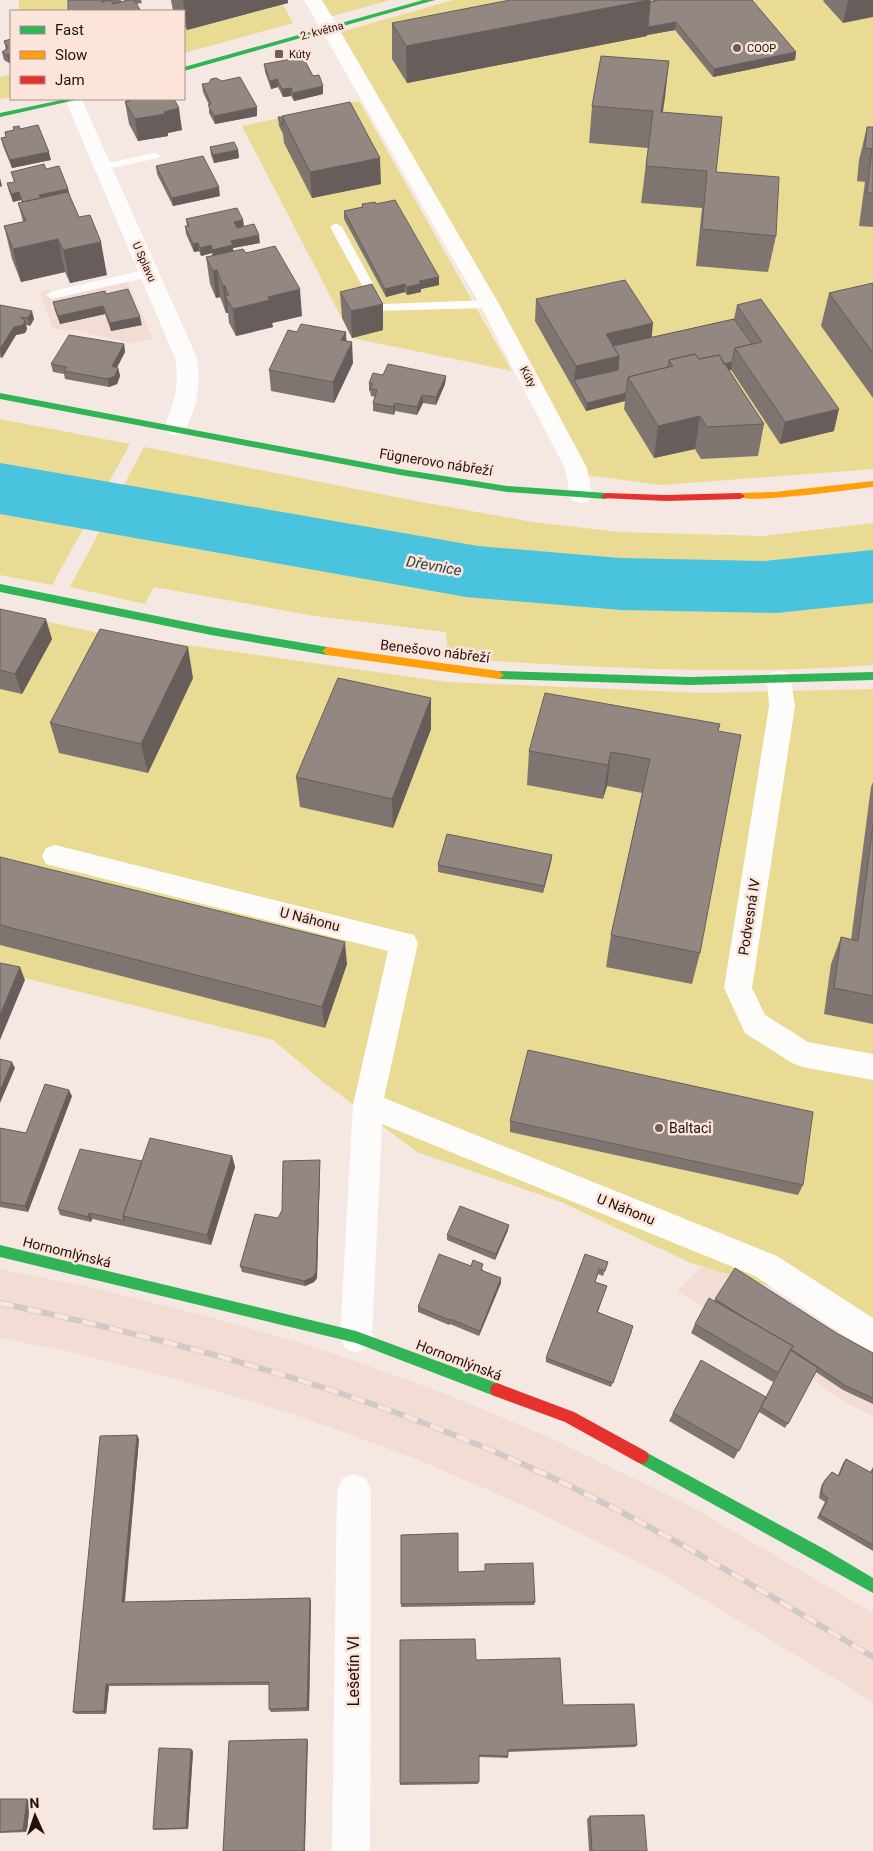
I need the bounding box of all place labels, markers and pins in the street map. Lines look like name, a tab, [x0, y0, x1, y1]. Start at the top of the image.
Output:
marker: COOP	[731, 42, 743, 54]
place label: COOP	[747, 42, 776, 55]
marker: Kúty	[273, 48, 285, 60]
place label: Kúty	[289, 48, 311, 61]
place label: Baltaci	[669, 1120, 712, 1136]
marker: Baltaci	[653, 1122, 665, 1134]

